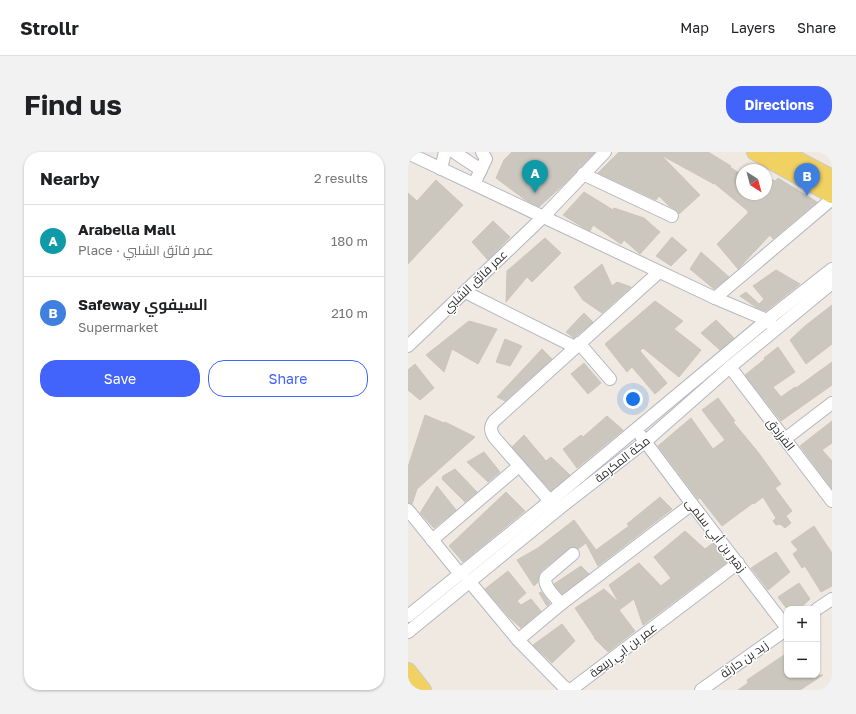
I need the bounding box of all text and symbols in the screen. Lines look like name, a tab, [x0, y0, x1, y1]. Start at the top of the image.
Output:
text: Strollr	[20, 16, 79, 39]
text: Map	[680, 19, 709, 36]
text: Layers	[731, 19, 775, 36]
text: Share	[797, 19, 836, 36]
button: Directions	[726, 86, 832, 123]
text: Find us	[24, 88, 122, 121]
pin: A	[522, 160, 548, 193]
pin: B	[794, 163, 820, 196]
north arrow	[736, 164, 772, 200]
text: Nearby	[40, 168, 100, 189]
text: 2 results	[314, 170, 368, 186]
text: Arabella Mall	[78, 220, 176, 238]
text: A	[48, 233, 58, 249]
text: 180 m	[331, 233, 368, 249]
text: Place · عمر فائق الشلبي	[78, 242, 213, 258]
street label: عمر فائق الشلبي	[440, 247, 512, 318]
text: Safeway السيفوي	[78, 295, 208, 313]
text: B	[48, 305, 58, 321]
text: 210 m	[331, 305, 368, 321]
text: Supermarket	[78, 319, 159, 335]
button: Save	[40, 360, 200, 397]
button: Share	[208, 360, 368, 397]
your location	[623, 389, 643, 409]
street label: الفرزدق	[764, 415, 798, 453]
street label: مكة المكرمة	[591, 433, 653, 485]
street label: زهير بن أبي سلمى	[680, 495, 750, 577]
map controls	[784, 606, 820, 678]
button: +	[784, 606, 820, 642]
street label: عمر بن ابي ربيعة	[586, 620, 662, 683]
street label: زيد بن حارثة	[717, 637, 771, 681]
button: −	[784, 642, 820, 678]

